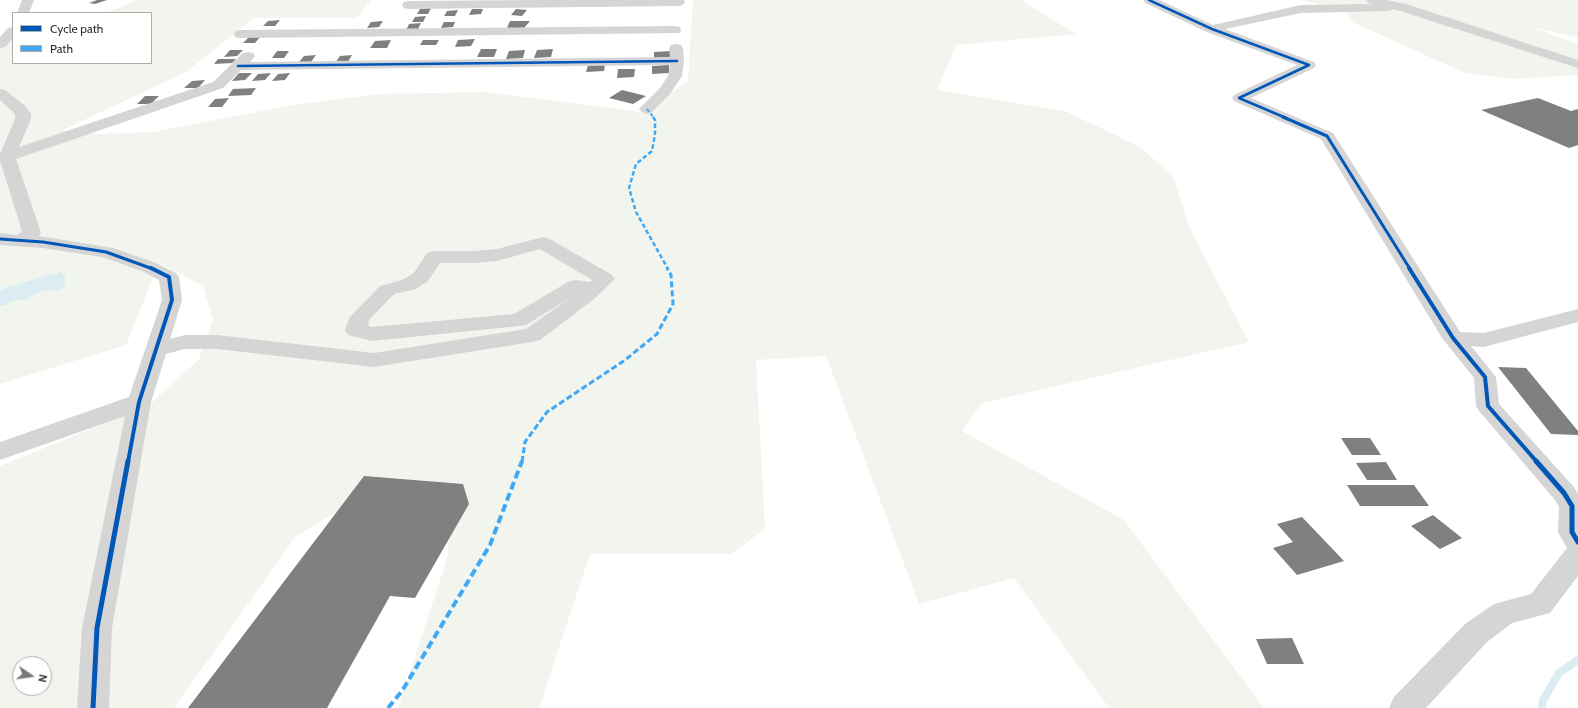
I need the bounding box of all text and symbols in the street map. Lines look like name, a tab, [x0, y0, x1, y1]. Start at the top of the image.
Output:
legend	[12, 12, 152, 64]
text: Cycle path	[50, 21, 103, 36]
text: Path	[50, 41, 73, 56]
north arrow	[12, 656, 52, 696]
text: N	[35, 673, 50, 684]

